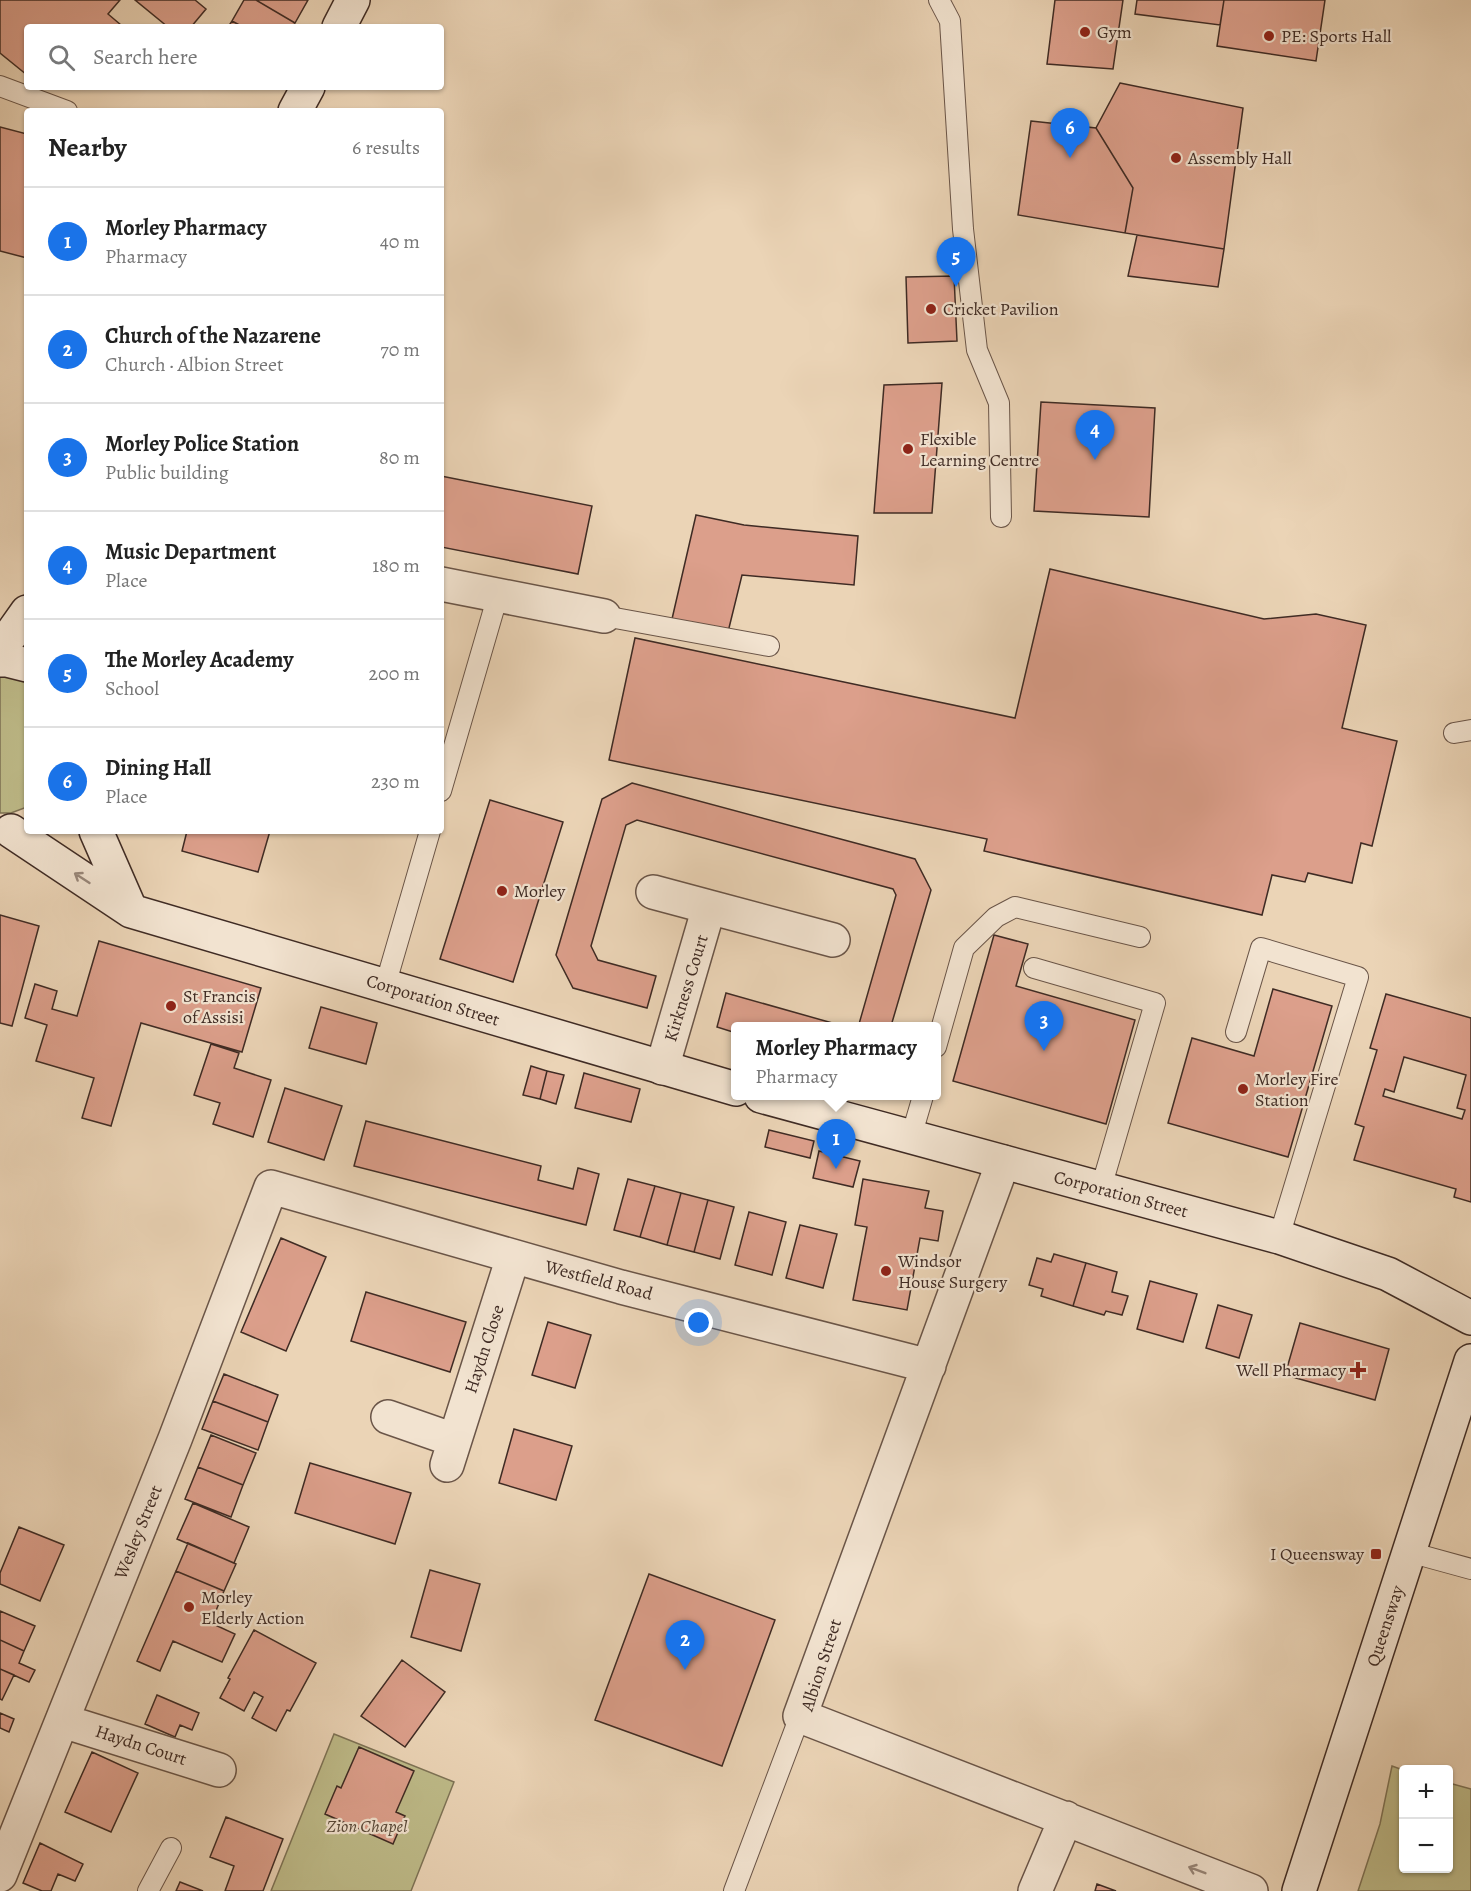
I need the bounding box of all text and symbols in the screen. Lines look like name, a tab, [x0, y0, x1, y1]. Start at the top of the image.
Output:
place label: Gym	[1097, 20, 1132, 44]
search box	[24, 24, 444, 90]
place label: PE: Sports Hall	[1281, 24, 1392, 48]
marker: Gym	[1078, 25, 1092, 39]
marker: PE: Sports Hall	[1262, 29, 1276, 43]
icon: search	[45, 41, 78, 74]
text: Search here	[93, 42, 198, 72]
pin: 6	[1050, 108, 1090, 158]
text: Nearby	[48, 130, 127, 165]
text: 6 results	[352, 134, 420, 161]
place label: Assembly Hall	[1187, 146, 1292, 170]
marker: Assembly Hall	[1169, 151, 1183, 165]
text: Morley Pharmacy	[105, 213, 266, 243]
text: 1	[64, 228, 71, 255]
text: 40 m	[380, 228, 420, 255]
pin: 5	[936, 238, 976, 287]
text: Pharmacy	[105, 243, 187, 270]
place label: Cricket Pavilion	[943, 297, 1059, 321]
marker: Cricket Pavilion	[924, 302, 938, 316]
text: Church of the Nazarene	[105, 321, 321, 351]
text: 2	[63, 336, 72, 363]
text: 70 m	[380, 336, 420, 363]
text: Church · Albion Street	[105, 351, 284, 378]
pin: 4	[1076, 410, 1114, 460]
place label: Flexible Learning Centre	[920, 427, 1039, 472]
text: Morley Police Station	[105, 429, 299, 459]
marker: Flexible Learning Centre	[901, 442, 915, 456]
text: 3	[63, 444, 72, 471]
text: 80 m	[379, 444, 420, 471]
text: Public building	[105, 459, 229, 486]
text: Music Department	[105, 537, 276, 567]
text: 4	[63, 552, 72, 579]
text: 180 m	[372, 552, 420, 579]
text: Place	[105, 567, 147, 594]
text: The Morley Academy	[105, 645, 293, 675]
text: 5	[63, 660, 72, 687]
text: 200 m	[369, 660, 420, 687]
text: School	[105, 675, 159, 702]
text: Dining Hall	[105, 753, 211, 783]
text: 6	[63, 768, 72, 795]
text: 230 m	[371, 768, 420, 795]
text: Place	[105, 783, 147, 810]
one-way arrow	[74, 872, 91, 885]
place label: Morley	[514, 879, 566, 903]
marker: Morley	[495, 884, 509, 898]
street label: Kirkness Court	[658, 932, 714, 1044]
street label: Corporation Street	[363, 968, 503, 1032]
place label: St Francis of Assisi	[183, 984, 256, 1029]
marker: St Francis of Assisi	[164, 999, 178, 1013]
pin: 3	[1024, 1002, 1064, 1051]
popup	[731, 1022, 941, 1100]
text: Morley Pharmacy	[755, 1033, 917, 1063]
text: Pharmacy	[755, 1063, 837, 1090]
place label: Morley Fire Station	[1255, 1067, 1339, 1112]
marker: Morley Fire Station	[1236, 1082, 1250, 1096]
pin: 1	[816, 1120, 856, 1169]
street label: Corporation Street	[1051, 1165, 1191, 1223]
place label: Windsor House Surgery	[897, 1249, 1008, 1294]
street label: Westfield Road	[542, 1254, 656, 1306]
marker: Windsor House Surgery	[879, 1264, 893, 1278]
street label: Haydn Close	[458, 1302, 510, 1396]
your location	[684, 1308, 713, 1337]
place label: Well Pharmacy	[1235, 1358, 1347, 1382]
marker: Well Pharmacy	[1351, 1363, 1365, 1377]
street label: Wesley Street	[108, 1482, 168, 1583]
place label: I Queensway	[1270, 1542, 1365, 1566]
marker: I Queensway	[1369, 1547, 1383, 1561]
street label: Queensway	[1361, 1581, 1410, 1670]
place label: Morley Elderly Action	[201, 1585, 304, 1630]
marker: Morley Elderly Action	[182, 1600, 196, 1614]
street label: Albion Street	[795, 1616, 847, 1715]
pin: 2	[666, 1620, 704, 1670]
street label: Haydn Court	[92, 1719, 190, 1771]
map controls	[1399, 1765, 1453, 1873]
button: +	[1399, 1765, 1453, 1819]
park label: Zion Chapel	[326, 1814, 408, 1838]
button: −	[1399, 1819, 1453, 1873]
one-way arrow	[1188, 1863, 1207, 1874]

